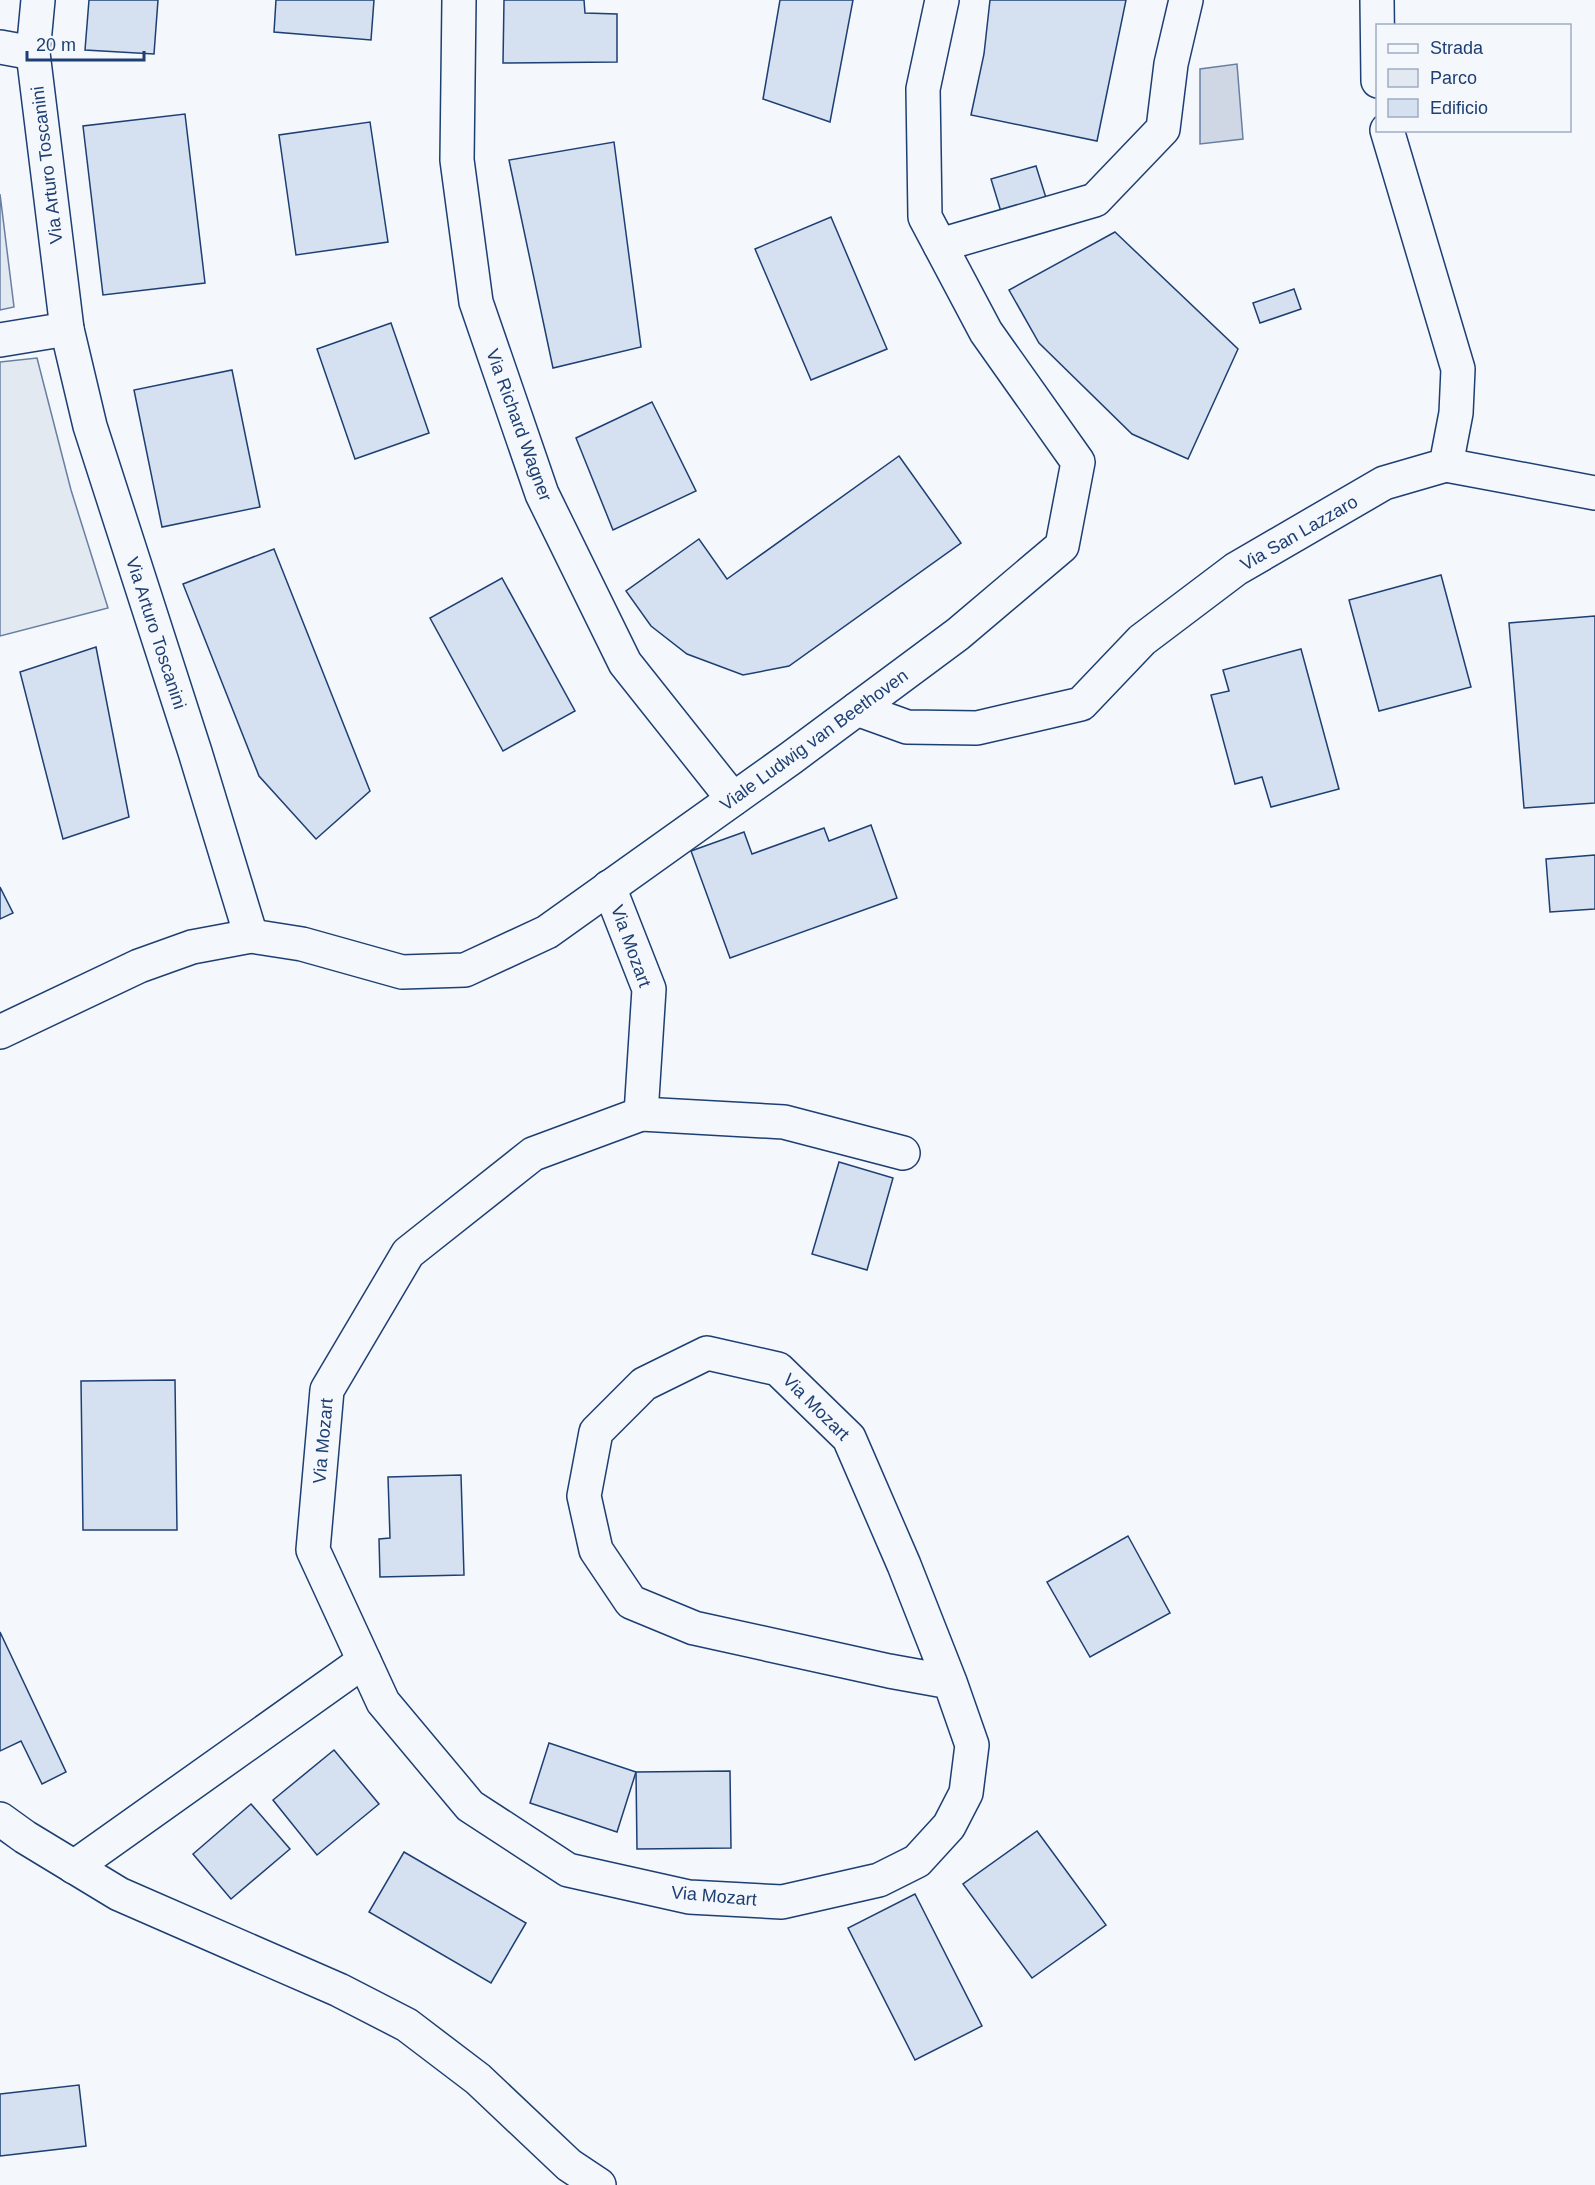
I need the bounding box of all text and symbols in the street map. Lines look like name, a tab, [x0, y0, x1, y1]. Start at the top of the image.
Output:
scale bar	[27, 24, 144, 62]
legend	[1376, 24, 1571, 132]
text: 20 m	[36, 35, 76, 55]
text: Strada	[1430, 38, 1484, 58]
text: Parco	[1430, 68, 1477, 88]
street label: Via Arturo Toscanini	[27, 85, 67, 245]
text: Edificio	[1430, 98, 1488, 118]
street label: Via Richard Wagner	[482, 346, 556, 504]
street label: Via San Lazzaro	[1237, 491, 1361, 575]
street label: Via Arturo Toscanini	[122, 555, 190, 711]
street label: Viale Ludwig van Beethoven	[716, 665, 912, 815]
street label: Via Mozart	[607, 902, 655, 990]
street label: Via Mozart	[779, 1370, 853, 1444]
street label: Via Mozart	[309, 1397, 337, 1485]
street label: Via Mozart	[670, 1882, 758, 1910]

